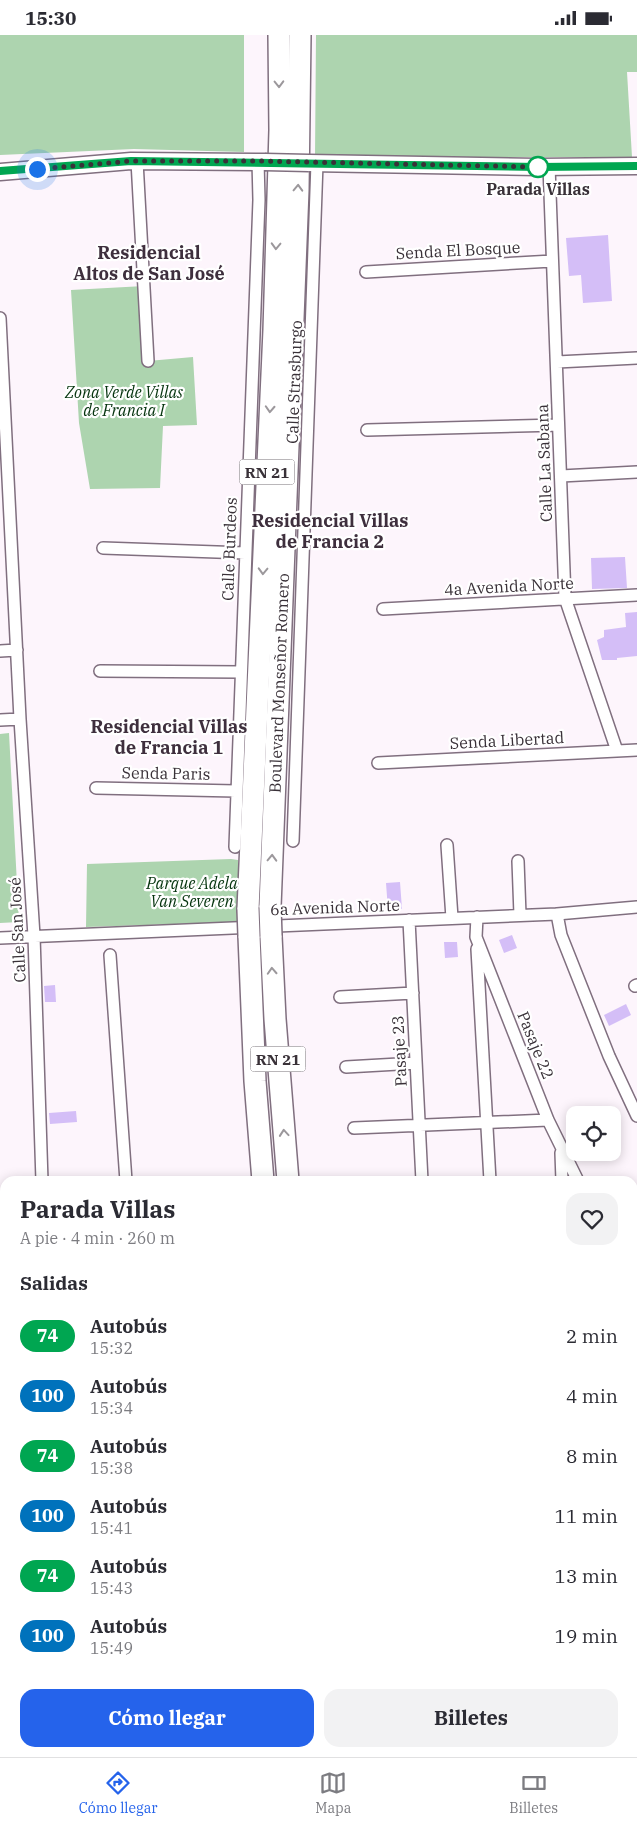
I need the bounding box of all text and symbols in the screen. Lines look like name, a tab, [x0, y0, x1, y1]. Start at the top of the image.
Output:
text: 15:30	[25, 6, 76, 30]
one-way arrow	[274, 80, 285, 88]
marker: Parada Villas	[527, 156, 549, 178]
your location	[25, 157, 50, 182]
place label: Parada Villas	[486, 179, 590, 199]
one-way arrow	[292, 184, 303, 192]
street label: Senda El Bosque	[395, 237, 521, 263]
district label: Residencial Altos de San José	[73, 241, 225, 285]
one-way arrow	[271, 242, 282, 250]
street label: Calle Strasburgo	[282, 320, 306, 444]
park label: Zona Verde Villas de Francia I	[64, 382, 183, 420]
street label: Calle La Sabana	[532, 403, 556, 522]
one-way arrow	[264, 405, 275, 413]
road number: RN 21	[240, 459, 294, 485]
street label: Calle Burdeos	[217, 497, 241, 601]
district label: Residencial Villas de Francia 2	[252, 509, 408, 553]
one-way arrow	[257, 567, 268, 575]
street label: Boulevard Monseñor Romero	[264, 573, 293, 793]
street label: 4a Avenida Norte	[444, 573, 574, 599]
district label: Residencial Villas de Francia 1	[91, 715, 247, 759]
street label: Senda Libertad	[449, 727, 565, 753]
street label: Senda Paris	[121, 762, 211, 784]
one-way arrow	[266, 854, 277, 862]
park label: Parque Adela Van Severen	[145, 873, 238, 911]
street label: Calle San José	[4, 877, 30, 983]
street label: 6a Avenida Norte	[270, 895, 400, 919]
one-way arrow	[267, 966, 278, 974]
street label: Pasaje 22	[513, 1008, 559, 1082]
street label: Pasaje 23	[387, 1015, 411, 1087]
road number: RN 21	[250, 1047, 306, 1071]
map controls	[566, 1106, 621, 1161]
button: locate	[566, 1106, 621, 1161]
one-way arrow	[279, 1128, 290, 1136]
text: Parada Villas	[20, 1193, 175, 1225]
button: heart	[566, 1193, 618, 1245]
text: A pie · 4 min · 260 m	[20, 1228, 175, 1248]
text: Salidas	[20, 1271, 88, 1295]
text: Autobús	[90, 1314, 167, 1338]
text: 74	[37, 1324, 58, 1347]
text: 2 min	[566, 1324, 618, 1348]
text: 15:32	[90, 1338, 133, 1358]
text: Autobús	[90, 1374, 167, 1398]
text: 100	[31, 1384, 64, 1407]
text: 4 min	[566, 1384, 618, 1408]
text: 15:34	[90, 1398, 133, 1418]
text: Autobús	[90, 1434, 167, 1458]
text: 74	[37, 1444, 58, 1467]
text: 8 min	[566, 1444, 618, 1468]
text: 15:38	[90, 1458, 133, 1478]
text: Autobús	[90, 1494, 167, 1518]
text: 100	[31, 1504, 64, 1527]
text: 11 min	[555, 1504, 618, 1528]
text: 15:41	[90, 1518, 133, 1538]
text: Autobús	[90, 1554, 167, 1578]
text: 74	[37, 1564, 58, 1587]
text: 13 min	[555, 1564, 618, 1588]
text: 15:43	[90, 1578, 133, 1598]
text: Autobús	[90, 1614, 167, 1638]
text: 100	[31, 1624, 64, 1647]
text: 19 min	[555, 1624, 618, 1648]
text: 15:49	[90, 1638, 133, 1658]
button: Cómo llegar	[20, 1689, 314, 1747]
button: Billetes	[324, 1689, 618, 1747]
tab: Cómo llegar	[79, 1769, 158, 1817]
tab: Mapa	[315, 1769, 351, 1817]
tab: Billetes	[509, 1769, 558, 1817]

